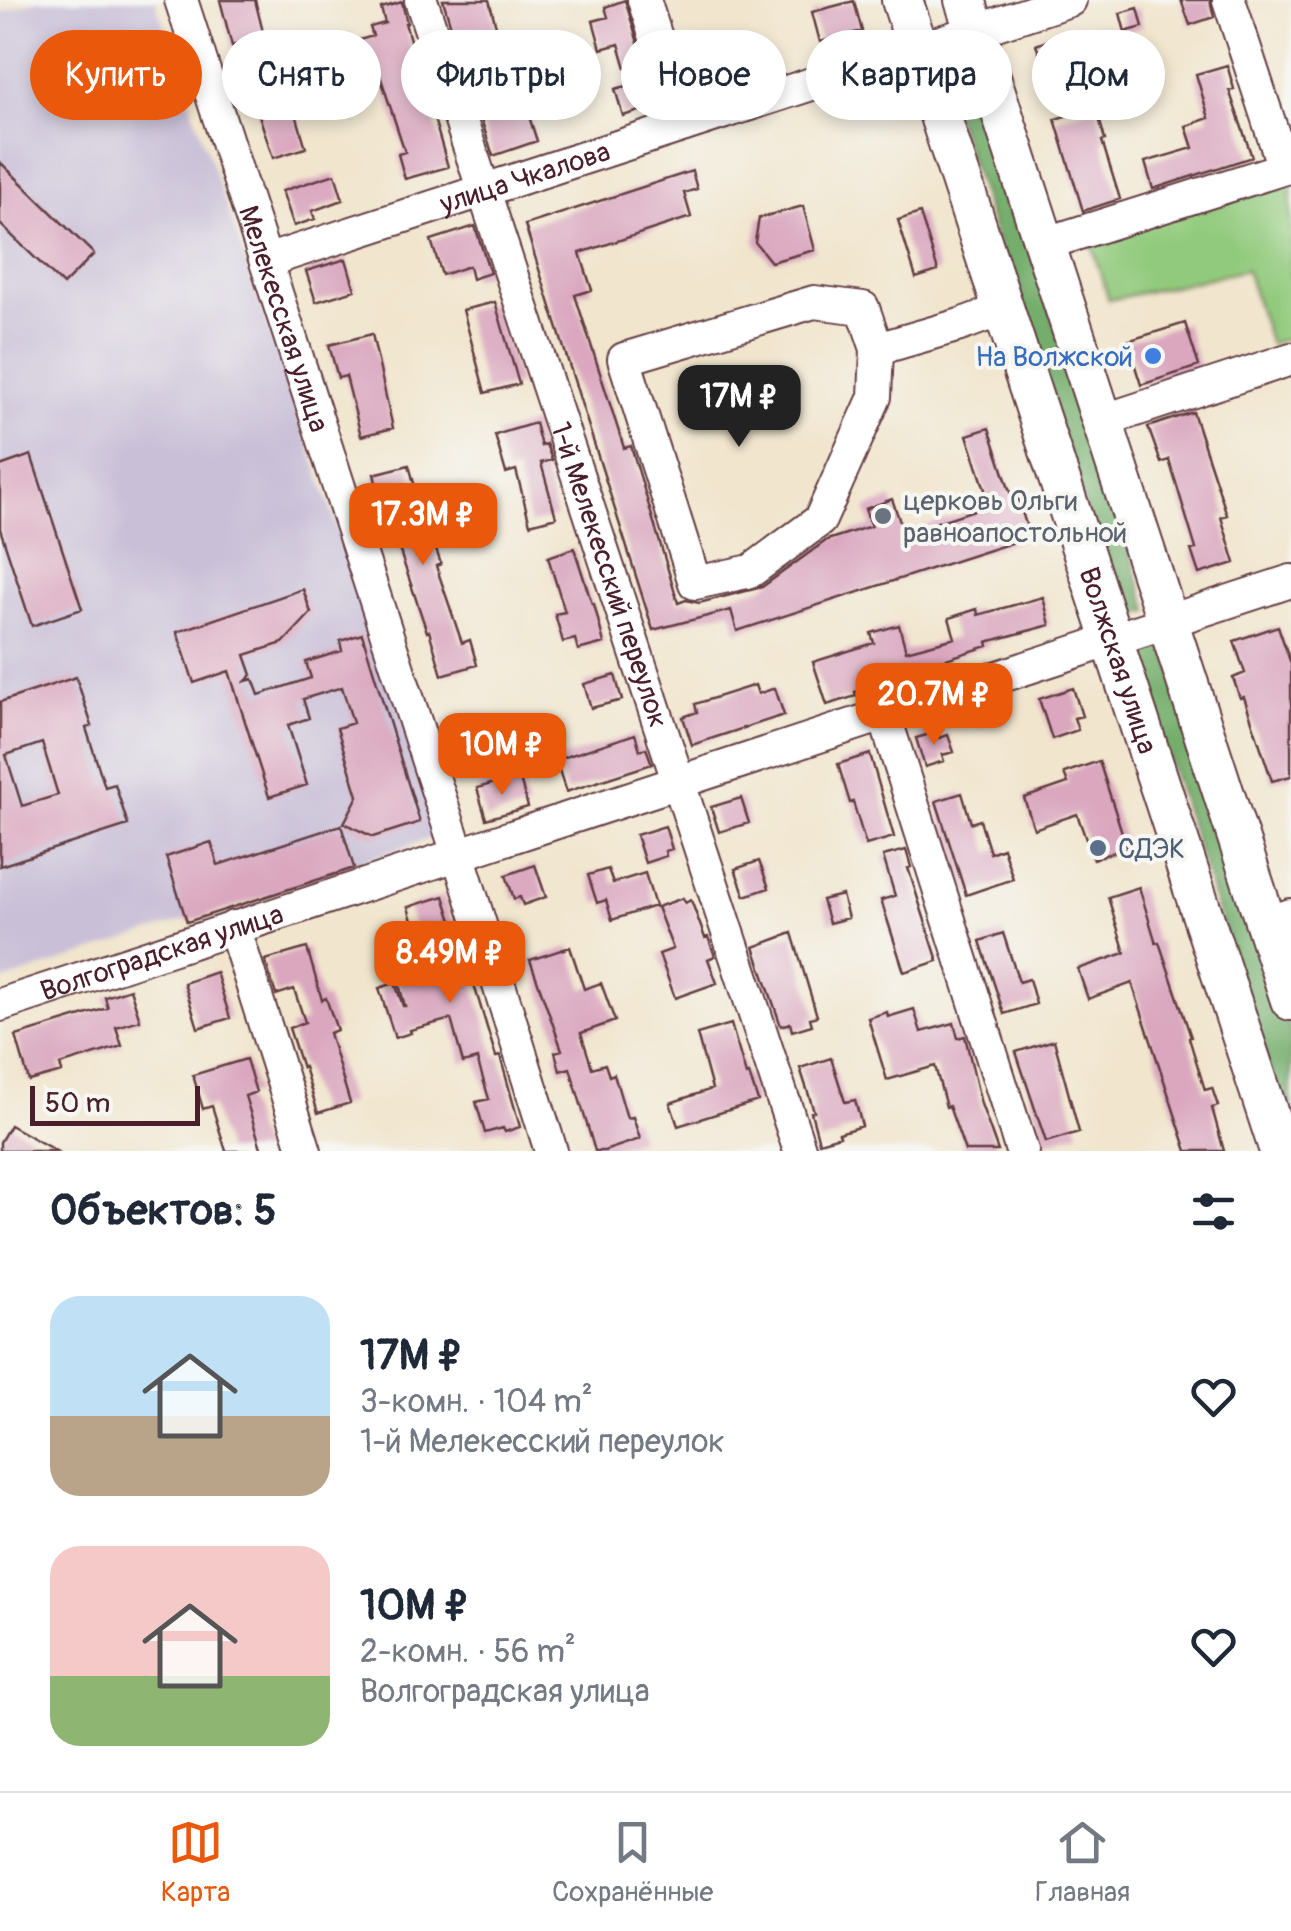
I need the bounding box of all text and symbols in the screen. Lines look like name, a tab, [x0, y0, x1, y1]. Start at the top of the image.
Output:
chip: Купить	[30, 30, 202, 120]
chip: Снять	[222, 30, 381, 120]
chip: Фильтры	[401, 30, 601, 120]
chip: Новое	[621, 30, 786, 120]
chip: Квартира	[806, 30, 1012, 120]
chip: Дом	[1032, 30, 1165, 120]
street label: улица Чкалова	[435, 135, 615, 223]
street label: Мелекесская улица	[230, 202, 336, 437]
place label: На Волжской	[975, 340, 1133, 375]
marker: На Волжской	[1142, 345, 1164, 367]
pin: 17M ₽	[669, 365, 809, 450]
text: 17M ₽	[700, 377, 778, 417]
street label: 1-й Мелекесский переулок	[542, 418, 675, 732]
pin: 17.3M ₽	[331, 483, 515, 568]
place label: церковь Ольги равноапостольной	[903, 484, 1127, 551]
text: 17.3M ₽	[371, 495, 475, 535]
marker: церковь Ольги равноапостольной	[872, 505, 894, 527]
street label: Волжская улица	[1070, 563, 1164, 759]
pin: 20.7M ₽	[842, 663, 1026, 748]
text: 20.7M ₽	[878, 675, 990, 715]
pin: 10M ₽	[432, 713, 572, 798]
text: 10M ₽	[460, 725, 544, 765]
place label: СДЭК	[1118, 832, 1185, 867]
marker: СДЭК	[1087, 837, 1109, 859]
street label: Волгоградская улица	[36, 897, 288, 1010]
pin: 8.49M ₽	[358, 921, 542, 1006]
text: 8.49M ₽	[396, 933, 504, 973]
scale bar	[30, 1081, 200, 1126]
text: 50 m	[45, 1086, 110, 1121]
icon: filters	[1186, 1184, 1241, 1239]
text: Объектов: 5	[50, 1185, 277, 1237]
text: 17M ₽	[360, 1330, 463, 1382]
icon: home	[130, 1336, 250, 1456]
icon: heart	[1186, 1369, 1241, 1424]
text: 3-комн. · 104 m²	[360, 1382, 593, 1422]
text: 1-й Мелекесский переулок	[360, 1422, 725, 1462]
text: 10M ₽	[360, 1580, 470, 1632]
icon: home	[130, 1586, 250, 1706]
icon: heart	[1186, 1619, 1241, 1674]
text: 2-комн. · 56 m²	[360, 1632, 576, 1672]
text: Волгоградская улица	[360, 1672, 650, 1712]
tab: Карта	[161, 1815, 230, 1910]
tab: Сохранённые	[552, 1815, 713, 1910]
tab: Главная	[1035, 1815, 1130, 1910]

